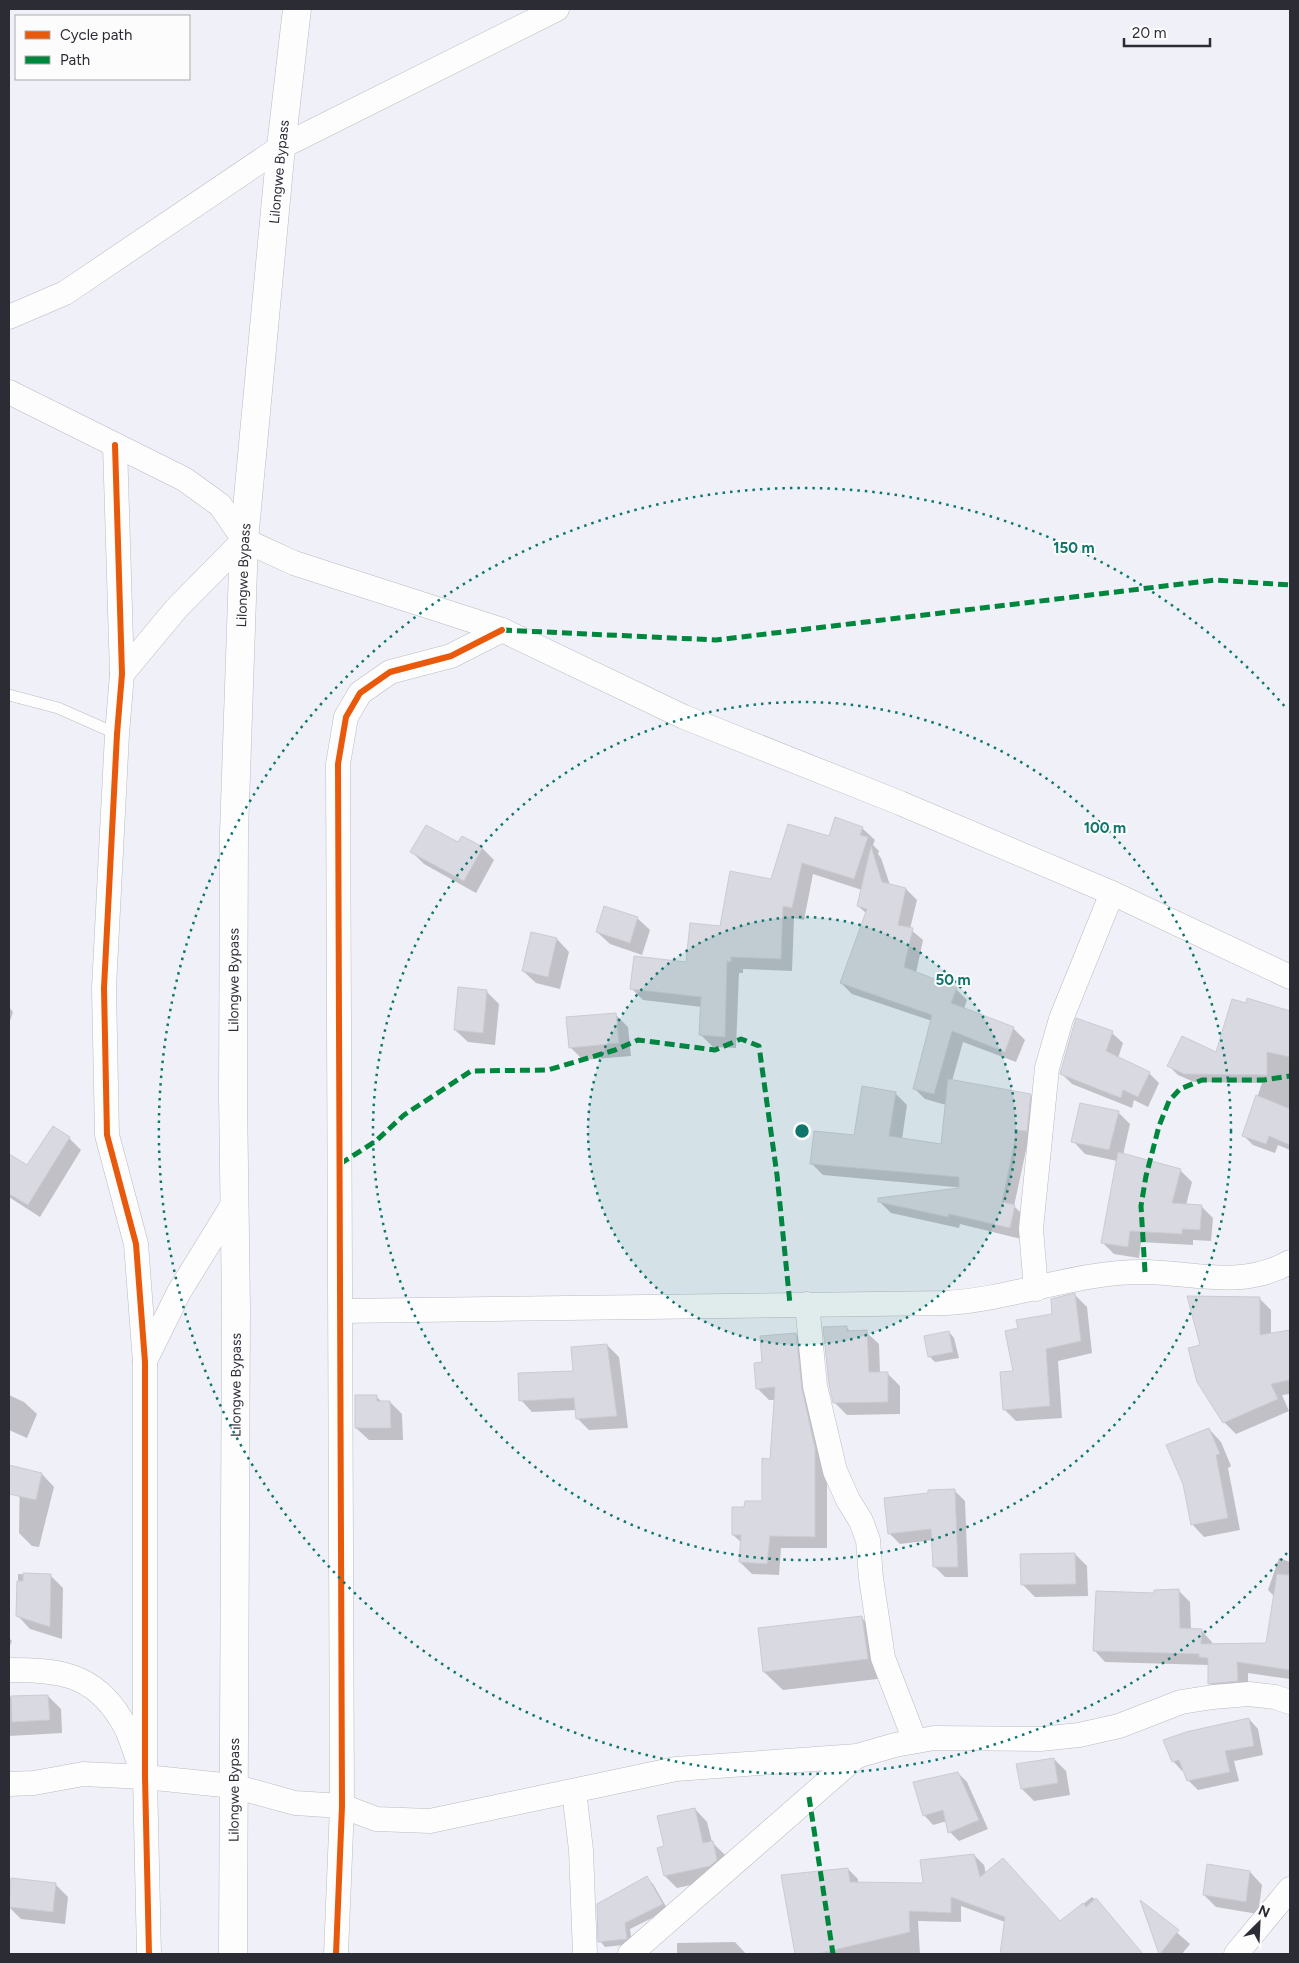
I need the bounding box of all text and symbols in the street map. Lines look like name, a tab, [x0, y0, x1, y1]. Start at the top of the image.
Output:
legend	[15, 15, 190, 80]
scale bar	[1124, 15, 1210, 47]
text: 20 m	[1132, 24, 1166, 42]
text: Cycle path	[60, 26, 132, 44]
text: Path	[60, 51, 90, 69]
street label: Lilongwe Bypass	[266, 119, 293, 225]
street label: Lilongwe Bypass	[233, 522, 255, 628]
text: 150 m	[1053, 539, 1095, 557]
text: 100 m	[1084, 819, 1126, 837]
street label: Lilongwe Bypass	[225, 928, 243, 1032]
text: 50 m	[935, 971, 971, 989]
centre of rings	[793, 1122, 811, 1140]
street label: Lilongwe Bypass	[227, 1333, 245, 1437]
street label: Lilongwe Bypass	[226, 1738, 243, 1842]
north arrow	[1234, 1898, 1284, 1948]
text: N	[1256, 1902, 1272, 1922]

